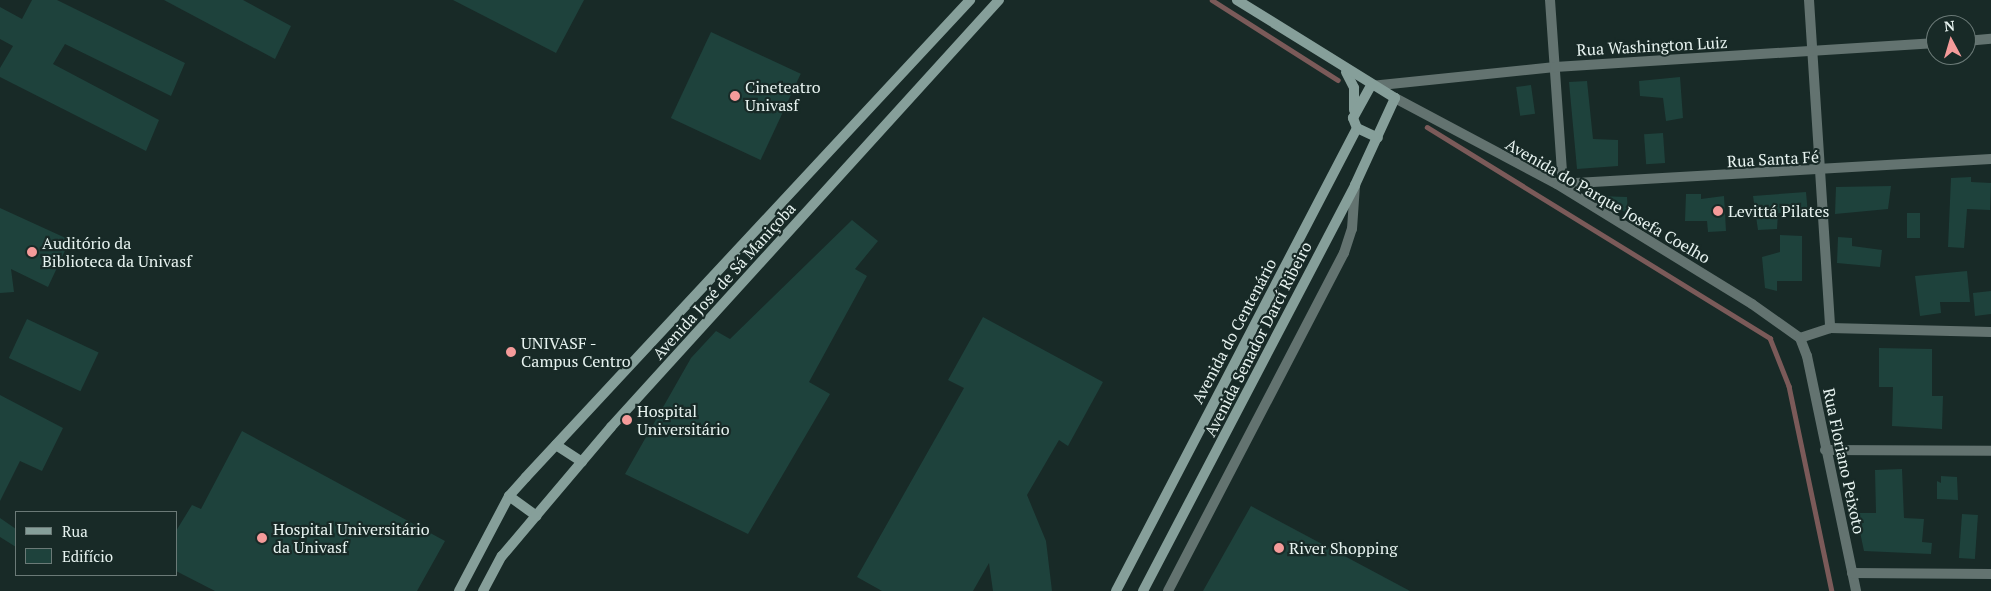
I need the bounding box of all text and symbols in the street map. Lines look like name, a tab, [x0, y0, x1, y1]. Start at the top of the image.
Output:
north arrow	[1926, 15, 1976, 65]
text: N	[1943, 16, 1956, 36]
street label: Rua Washington Luiz	[1576, 32, 1728, 60]
place label: Cineteatro Univasf	[745, 77, 821, 115]
marker: Cineteatro Univasf	[729, 90, 741, 102]
street label: Avenida do Parque Josefa Coelho	[1502, 135, 1714, 267]
street label: Rua Santa Fé	[1726, 147, 1820, 171]
street label: Avenida José de Sá Maniçoba	[648, 199, 800, 363]
place label: Levittá Pilates	[1728, 201, 1829, 221]
marker: Levittá Pilates	[1712, 205, 1724, 217]
place label: Auditório da Biblioteca da Univasf	[42, 233, 192, 271]
street label: Avenida Senador Darcí Ribeiro	[1200, 238, 1316, 440]
marker: Auditório da Biblioteca da Univasf	[26, 246, 38, 258]
street label: Avenida do Centenário	[1188, 255, 1280, 407]
place label: UNIVASF - Campus Centro	[521, 333, 631, 371]
marker: UNIVASF - Campus Centro	[505, 346, 517, 358]
street label: Rua Floriano Peixoto	[1819, 386, 1869, 536]
place label: Hospital Universitário	[637, 401, 730, 439]
marker: Hospital Universitário	[621, 414, 633, 426]
legend	[15, 511, 178, 576]
place label: Hospital Universitário da Univasf	[273, 519, 430, 557]
text: Rua	[62, 521, 88, 541]
marker: Hospital Universitário da Univasf	[255, 531, 269, 545]
place label: River Shopping	[1289, 538, 1398, 558]
marker: River Shopping	[1273, 542, 1285, 554]
text: Edifício	[62, 546, 113, 566]

